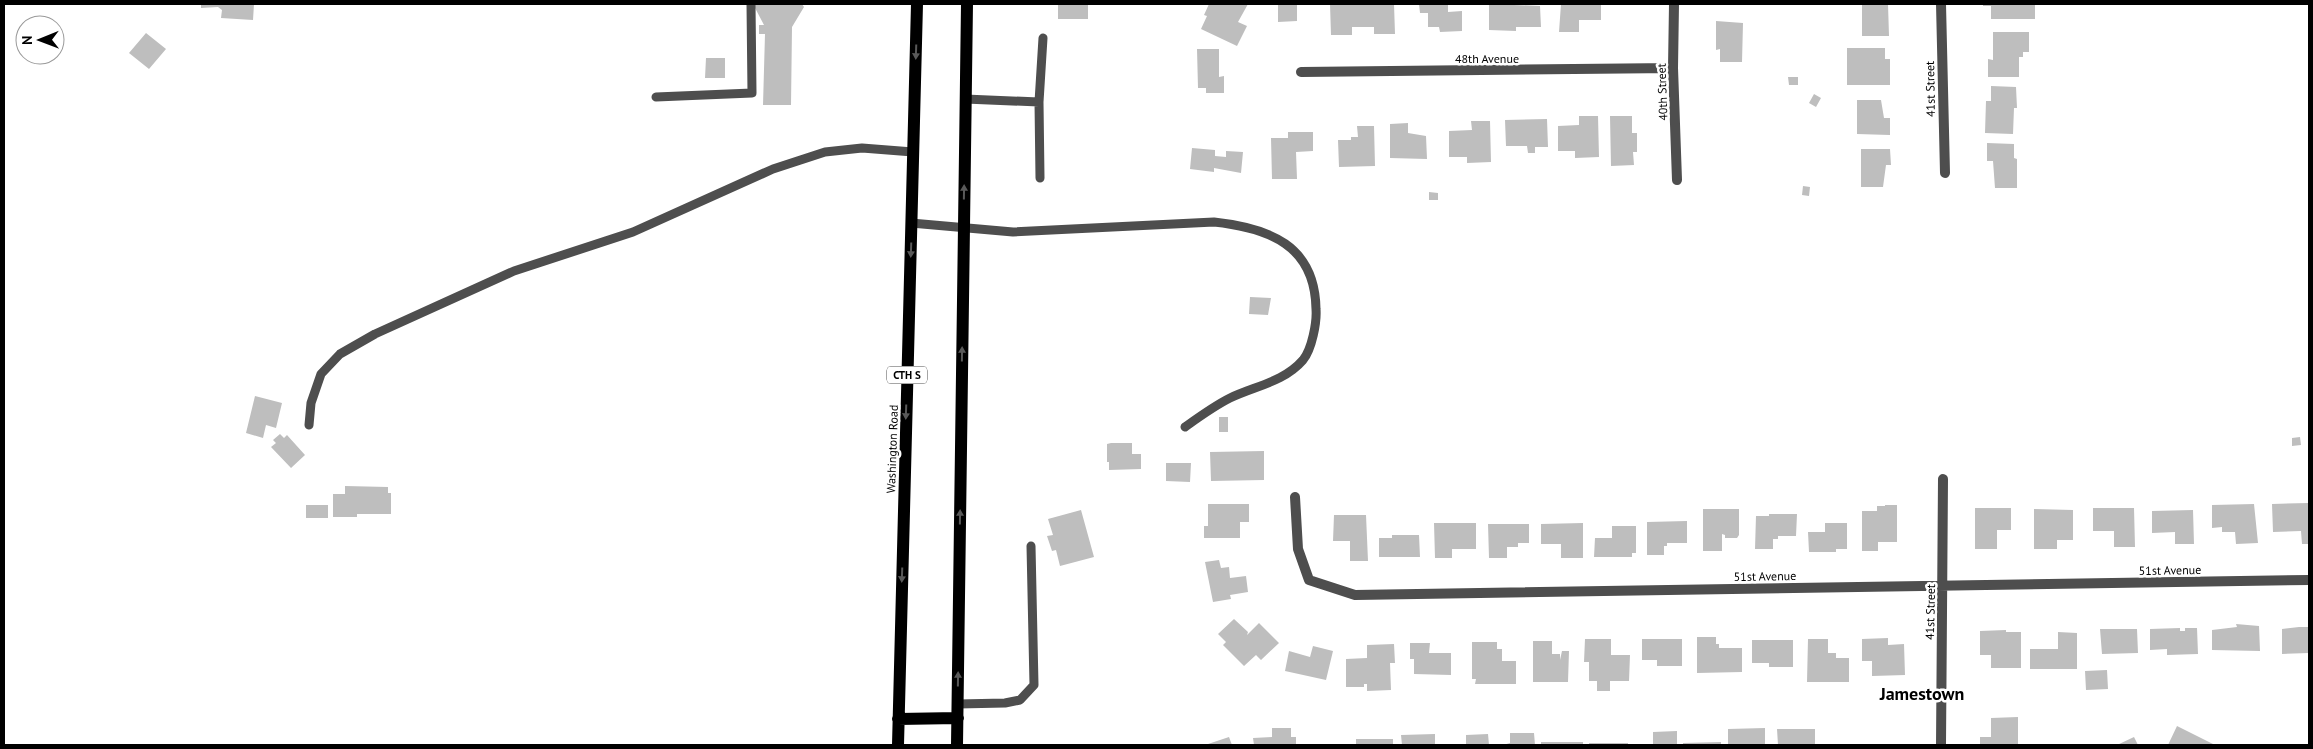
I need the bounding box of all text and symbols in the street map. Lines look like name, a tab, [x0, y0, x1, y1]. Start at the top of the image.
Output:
north arrow	[15, 15, 65, 65]
text: N	[18, 35, 36, 45]
one-way arrow	[912, 45, 920, 61]
street label: 48th Avenue	[1455, 51, 1519, 66]
street label: 41st Street	[1922, 61, 1938, 117]
street label: 40th Street	[1653, 63, 1671, 121]
one-way arrow	[960, 183, 968, 199]
one-way arrow	[906, 242, 914, 258]
one-way arrow	[958, 346, 966, 362]
road number: CTH S	[887, 366, 927, 384]
street label: Washington Road	[883, 404, 901, 494]
one-way arrow	[902, 405, 910, 421]
one-way arrow	[956, 508, 964, 524]
street label: 51st Avenue	[2139, 562, 2201, 578]
one-way arrow	[898, 567, 906, 583]
street label: 51st Avenue	[1734, 568, 1796, 584]
street label: 41st Street	[1922, 584, 1938, 640]
one-way arrow	[954, 671, 962, 687]
district label: Jamestown	[1879, 682, 1964, 705]

